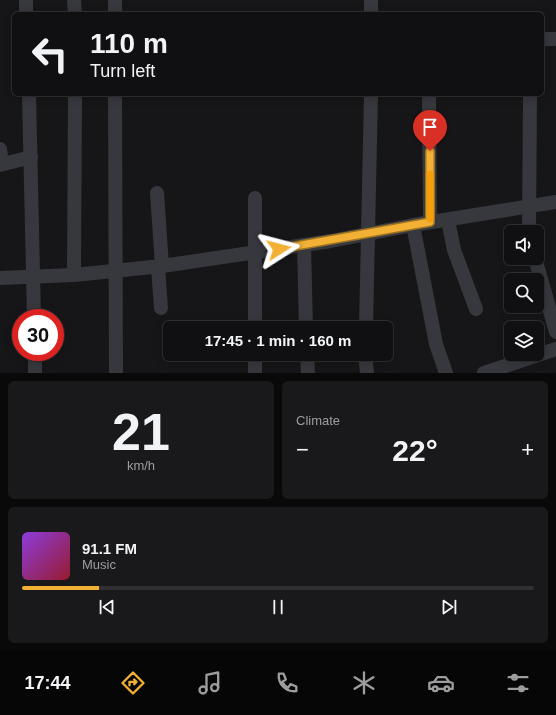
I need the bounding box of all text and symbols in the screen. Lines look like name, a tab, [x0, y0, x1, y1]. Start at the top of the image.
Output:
icon: left	[24, 28, 76, 80]
text: 110 m	[90, 28, 168, 59]
text: Turn left	[90, 61, 155, 81]
pin	[413, 110, 447, 151]
icon: arrive	[419, 116, 441, 138]
map controls	[504, 225, 544, 361]
button: sound	[504, 225, 544, 265]
position arrow	[258, 228, 300, 270]
button: search	[504, 273, 544, 313]
speed limit sign: 30	[12, 309, 64, 361]
button: layers	[504, 321, 544, 361]
text: 17:45 · 1 min · 160 m	[205, 332, 351, 349]
text: 21	[112, 403, 170, 461]
text: Climate	[296, 413, 340, 428]
text: 22°	[392, 434, 438, 467]
text: −	[296, 437, 309, 462]
text: +	[521, 437, 534, 462]
text: km/h	[127, 458, 155, 473]
text: 91.1 FM	[82, 540, 137, 557]
text: Music	[82, 557, 116, 572]
icon: previous	[96, 596, 118, 618]
icon: pause	[267, 596, 289, 618]
icon: next	[438, 596, 460, 618]
icon: directions	[119, 669, 147, 697]
icon: music	[196, 669, 224, 697]
icon: phone	[273, 669, 301, 697]
icon: climate	[350, 669, 378, 697]
icon: car	[427, 669, 455, 697]
icon: filters	[504, 669, 532, 697]
text: 17:44	[24, 673, 70, 693]

